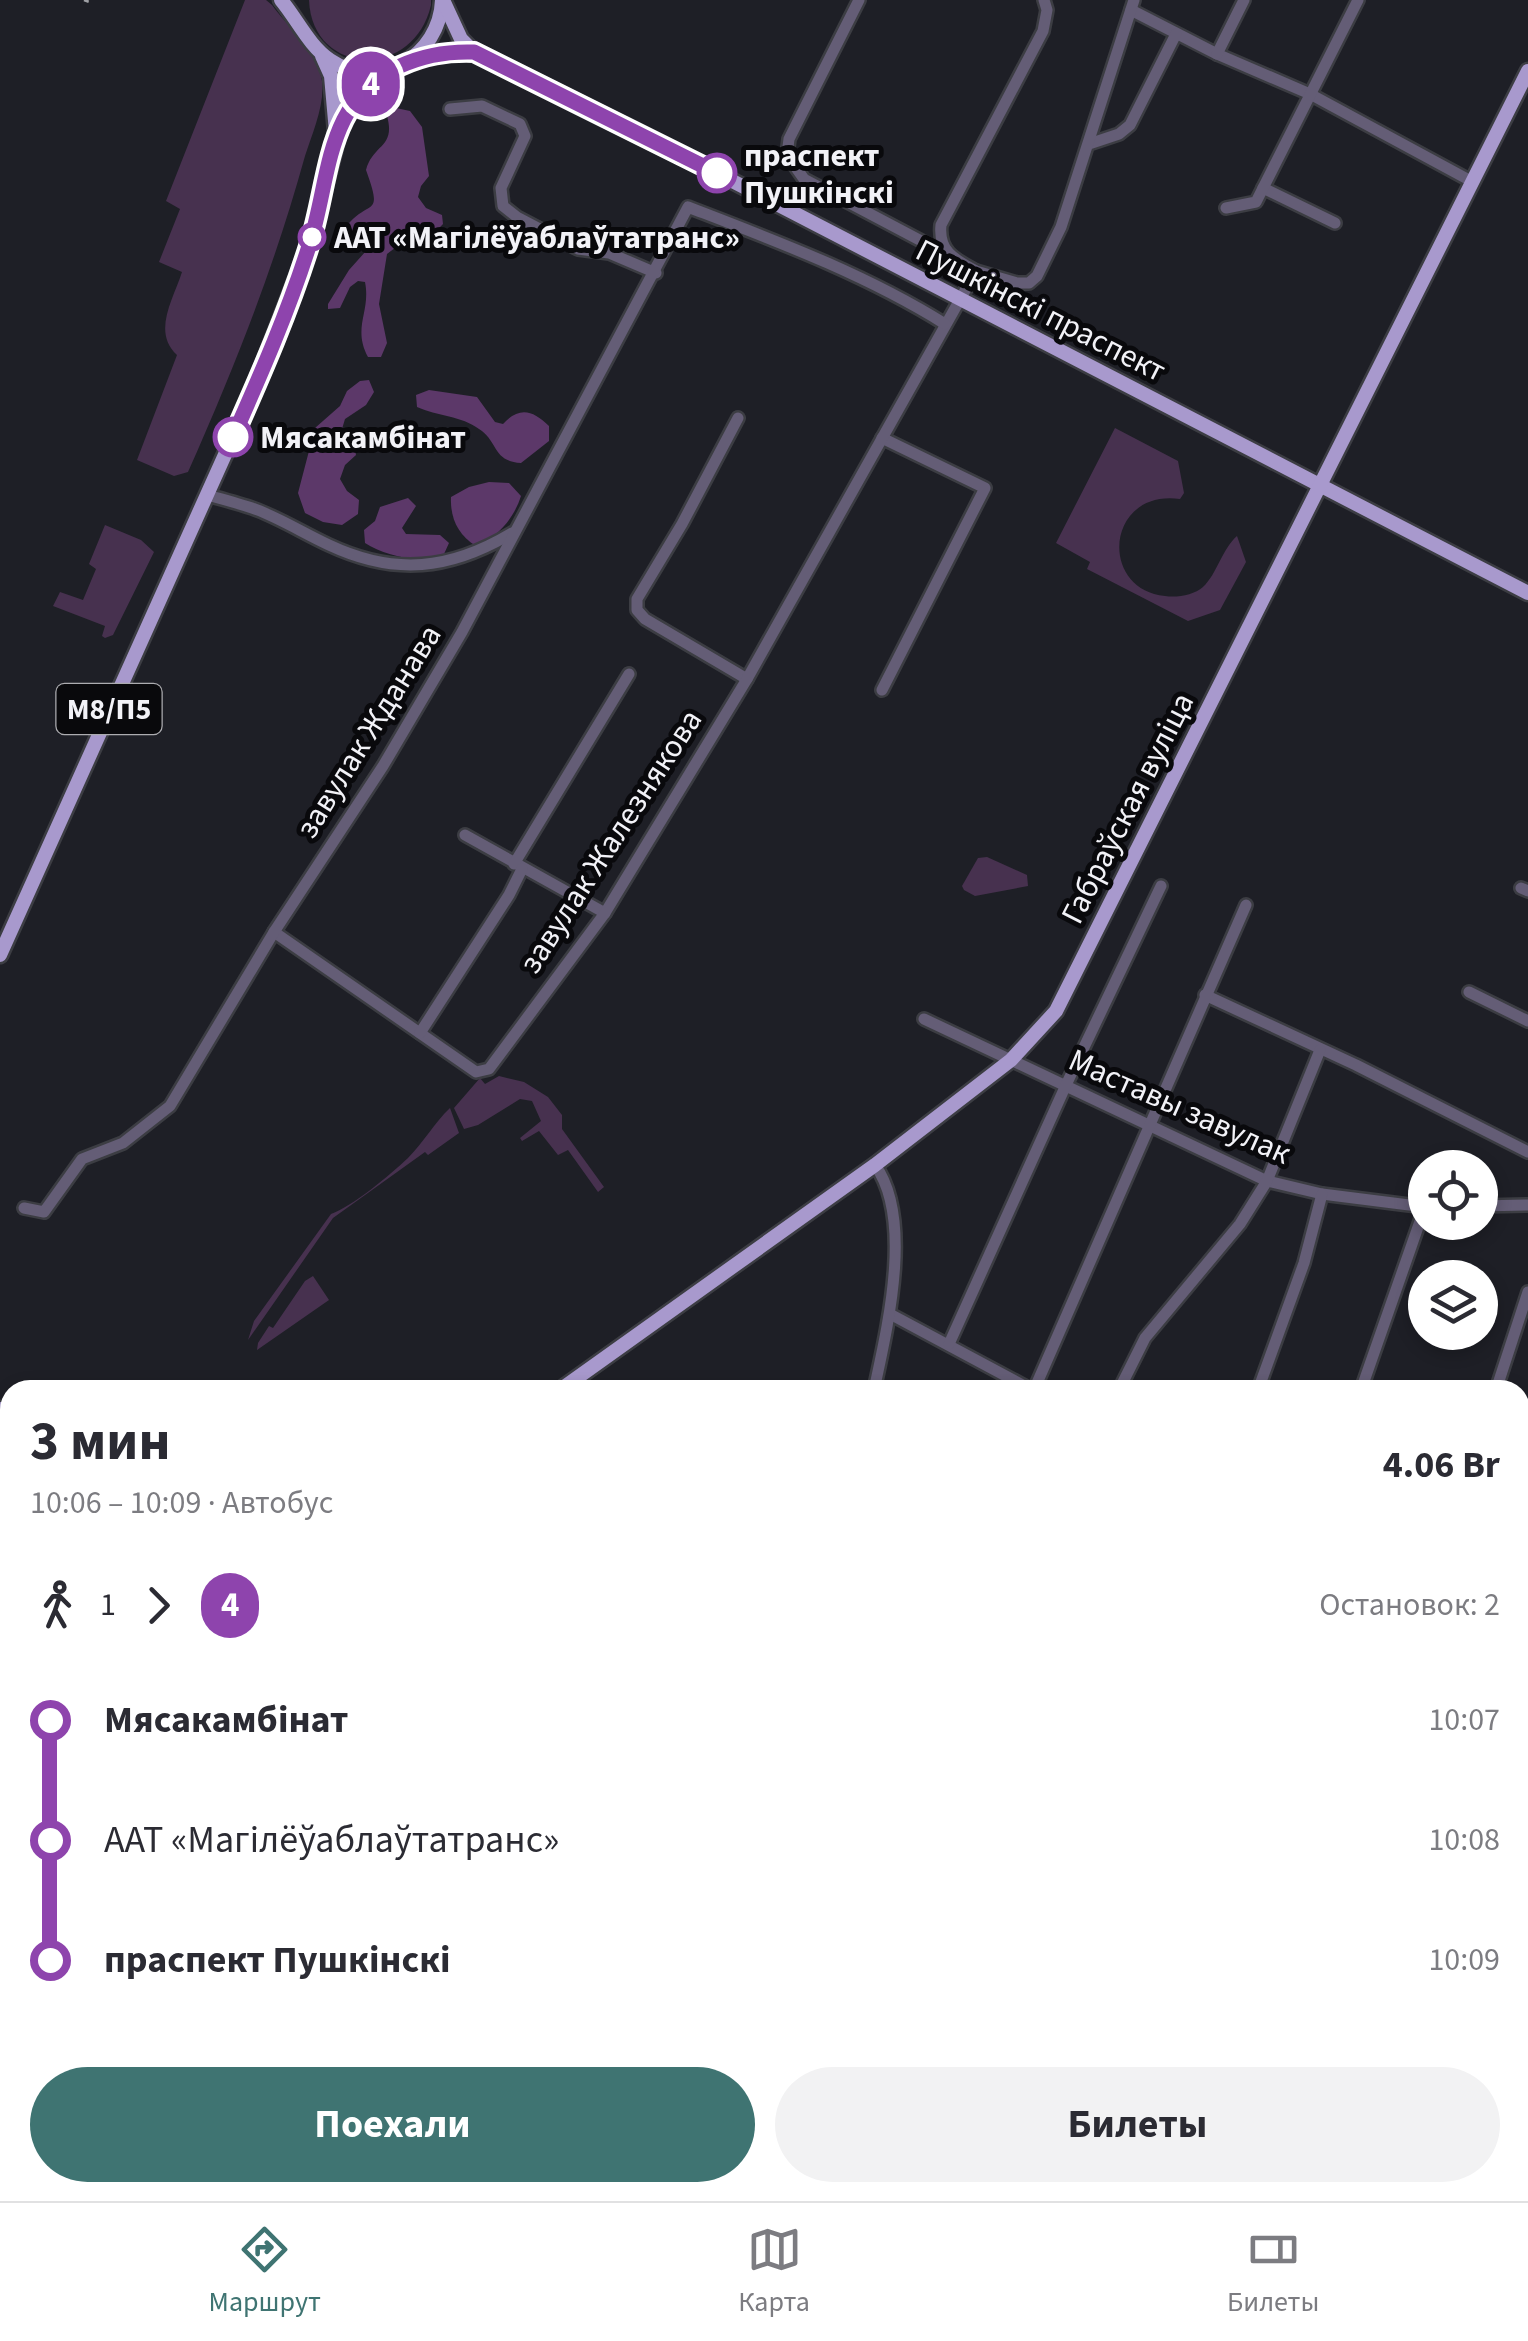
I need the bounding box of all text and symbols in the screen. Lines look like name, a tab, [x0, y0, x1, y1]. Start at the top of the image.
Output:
line badge: 4	[338, 52, 404, 116]
text: 4	[362, 59, 380, 109]
place label: праспект Пушкінскі	[744, 133, 894, 216]
marker: праспект Пушкінскі	[698, 154, 736, 192]
place label: ААТ «Магілёўаблаўтатранс»	[333, 215, 740, 261]
marker: ААТ «Магілёўаблаўтатранс»	[299, 224, 325, 250]
street label: Пушкінскі праспект	[907, 228, 1174, 394]
place label: Мясакамбінат	[260, 415, 466, 461]
marker: Мясакамбінат	[214, 418, 252, 456]
street label: завулак Жданава	[285, 616, 453, 847]
road number: М8/П5	[56, 684, 162, 734]
street label: Габраўская вуліца	[1050, 685, 1206, 932]
street label: завулак Жалезнякова	[508, 700, 714, 983]
street label: Маставы завулак	[1061, 1037, 1298, 1177]
map controls	[1408, 1150, 1498, 1350]
button: locate	[1408, 1150, 1498, 1240]
button: layers	[1408, 1260, 1498, 1350]
text: 3 мин	[30, 1403, 170, 1481]
text: 4.06 Br	[1383, 1438, 1500, 1492]
text: 10:06 – 10:09 · Автобус	[30, 1480, 333, 1526]
icon: walk	[30, 1578, 85, 1633]
icon: forward	[131, 1578, 186, 1633]
text: 4	[221, 1580, 239, 1630]
text: 1	[100, 1582, 116, 1628]
text: Остановок: 2	[1319, 1582, 1500, 1628]
text: Мясакамбінат	[104, 1693, 349, 1747]
text: 10:07	[1428, 1697, 1500, 1743]
text: ААТ «Магілёўаблаўтатранс»	[104, 1813, 559, 1867]
text: 10:08	[1428, 1817, 1500, 1863]
text: праспект Пушкінскі	[104, 1933, 451, 1987]
text: 10:09	[1428, 1937, 1500, 1983]
button: Поехали	[30, 2067, 755, 2182]
button: Билеты	[775, 2067, 1500, 2182]
tab: Маршрут	[209, 2222, 321, 2322]
tab: Карта	[738, 2222, 810, 2322]
tab: Билеты	[1227, 2222, 1319, 2322]

